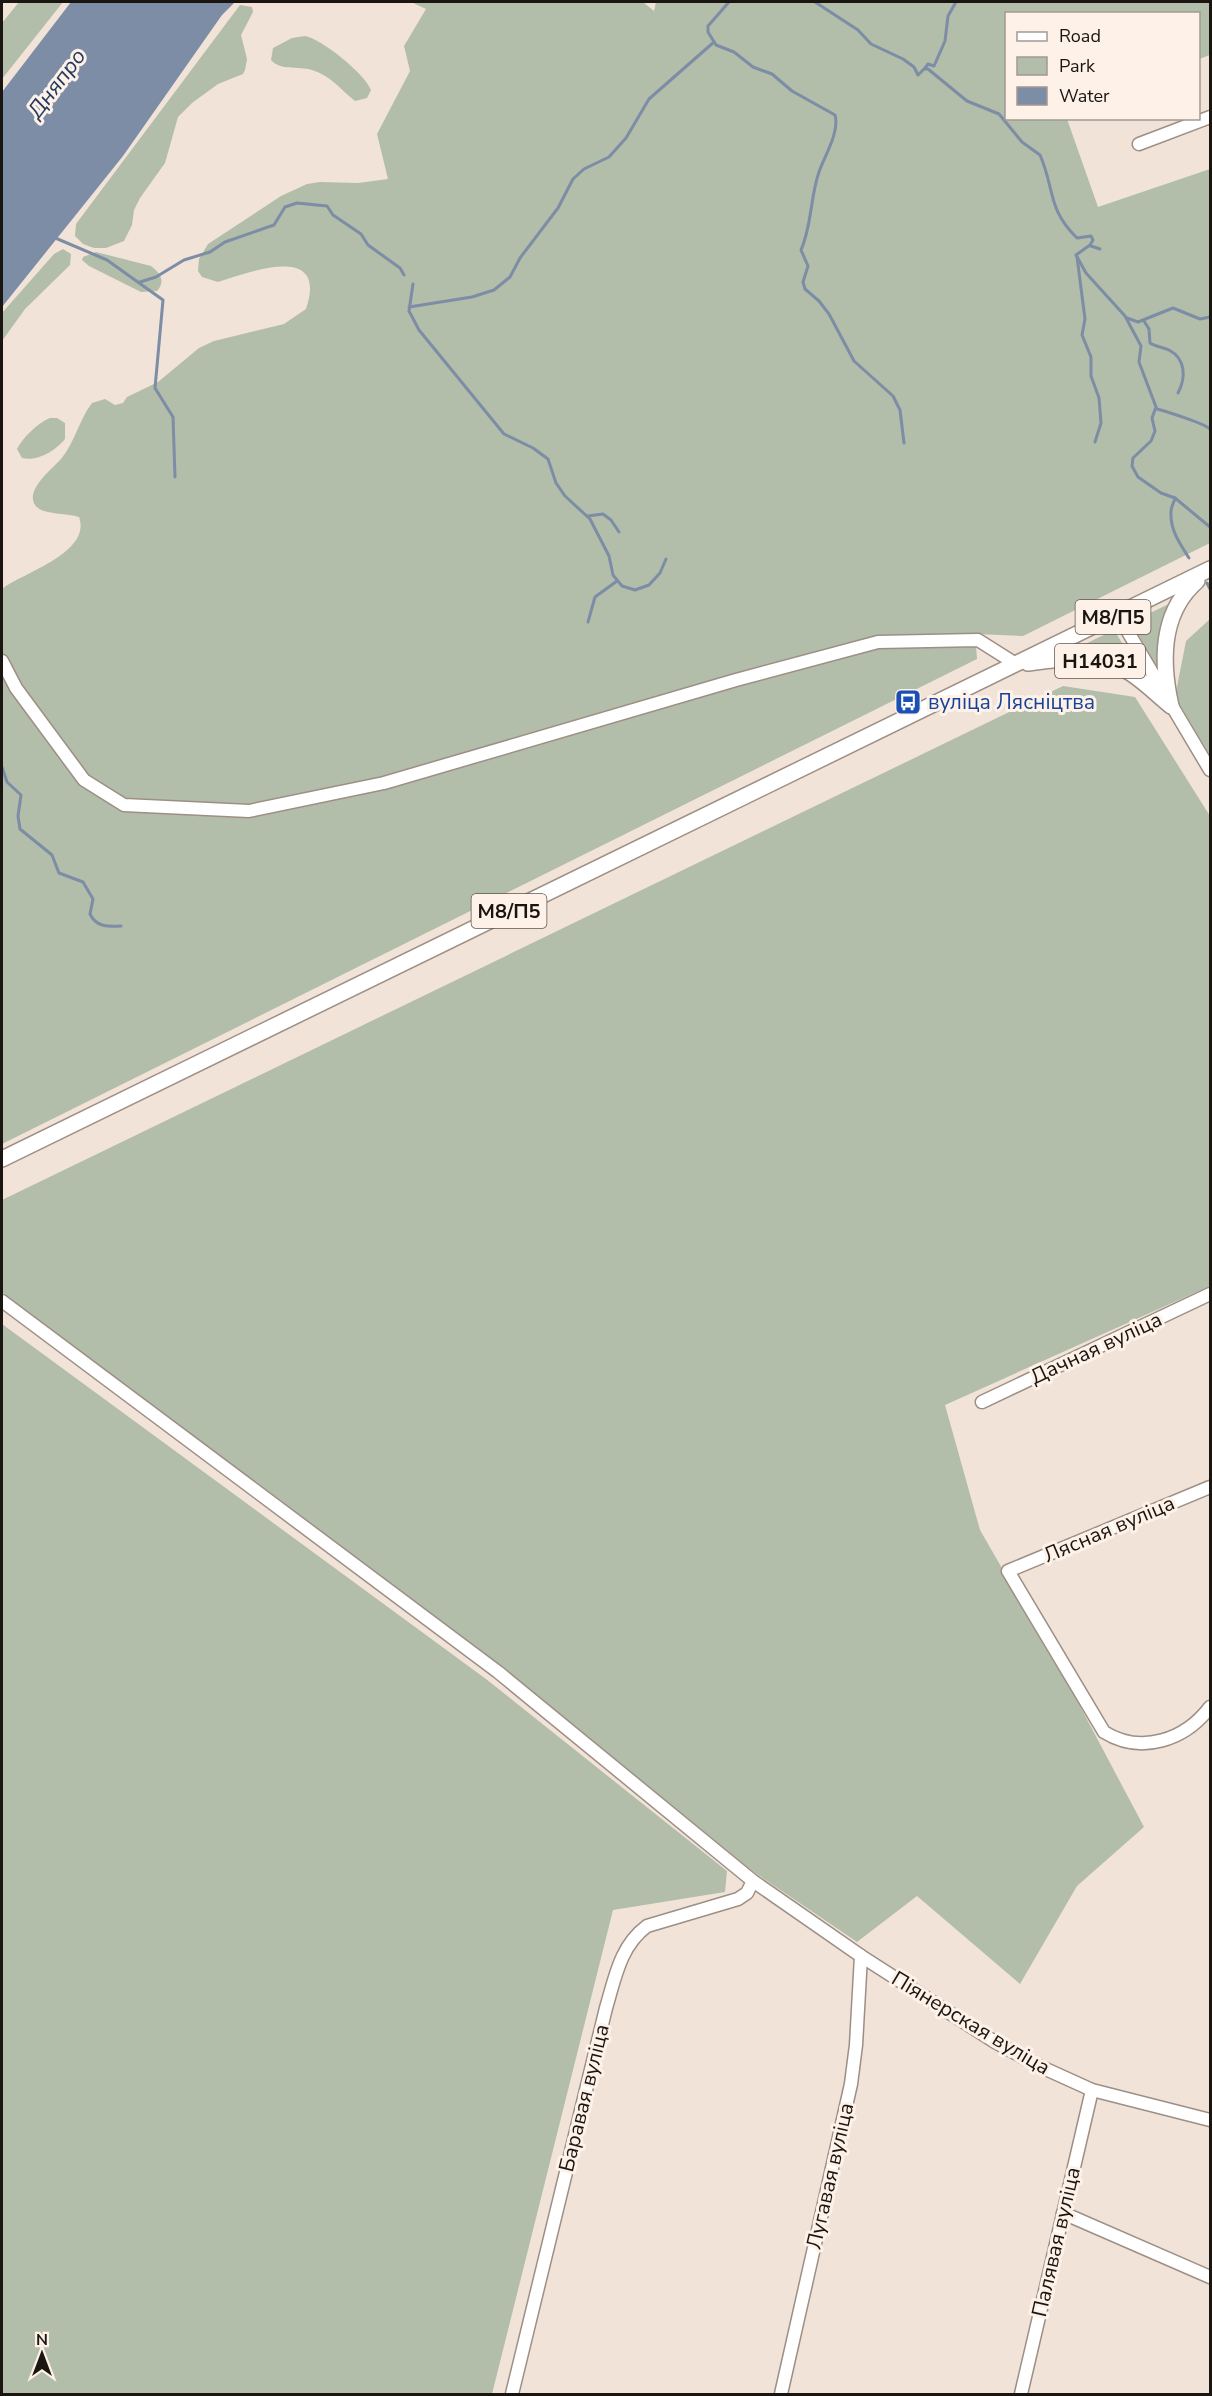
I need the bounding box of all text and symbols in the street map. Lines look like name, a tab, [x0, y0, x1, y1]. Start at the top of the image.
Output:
legend	[1005, 12, 1200, 120]
text: Road	[1059, 24, 1101, 48]
water label: Дняпро	[19, 43, 93, 126]
text: Park	[1059, 54, 1096, 78]
text: Water	[1059, 84, 1110, 108]
road number: М8/П5	[1076, 600, 1150, 634]
road number: Н14031	[1055, 644, 1145, 678]
bus stop icon: вуліца Лясніцтва	[893, 687, 923, 717]
place label: вуліца Лясніцтва	[928, 688, 1095, 716]
road number: М8/П5	[472, 894, 546, 928]
street label: Дачная вуліца	[1026, 1305, 1166, 1391]
street label: Лясная вуліца	[1039, 1489, 1179, 1569]
street label: Піянерская вуліца	[887, 1965, 1055, 2081]
street label: Баравая вуліца	[552, 2021, 616, 2175]
street label: Лугавая вуліца	[800, 2100, 860, 2252]
street label: Палявая вуліца	[1025, 2164, 1087, 2320]
north arrow	[12, 2324, 72, 2384]
text: N	[36, 2329, 48, 2351]

